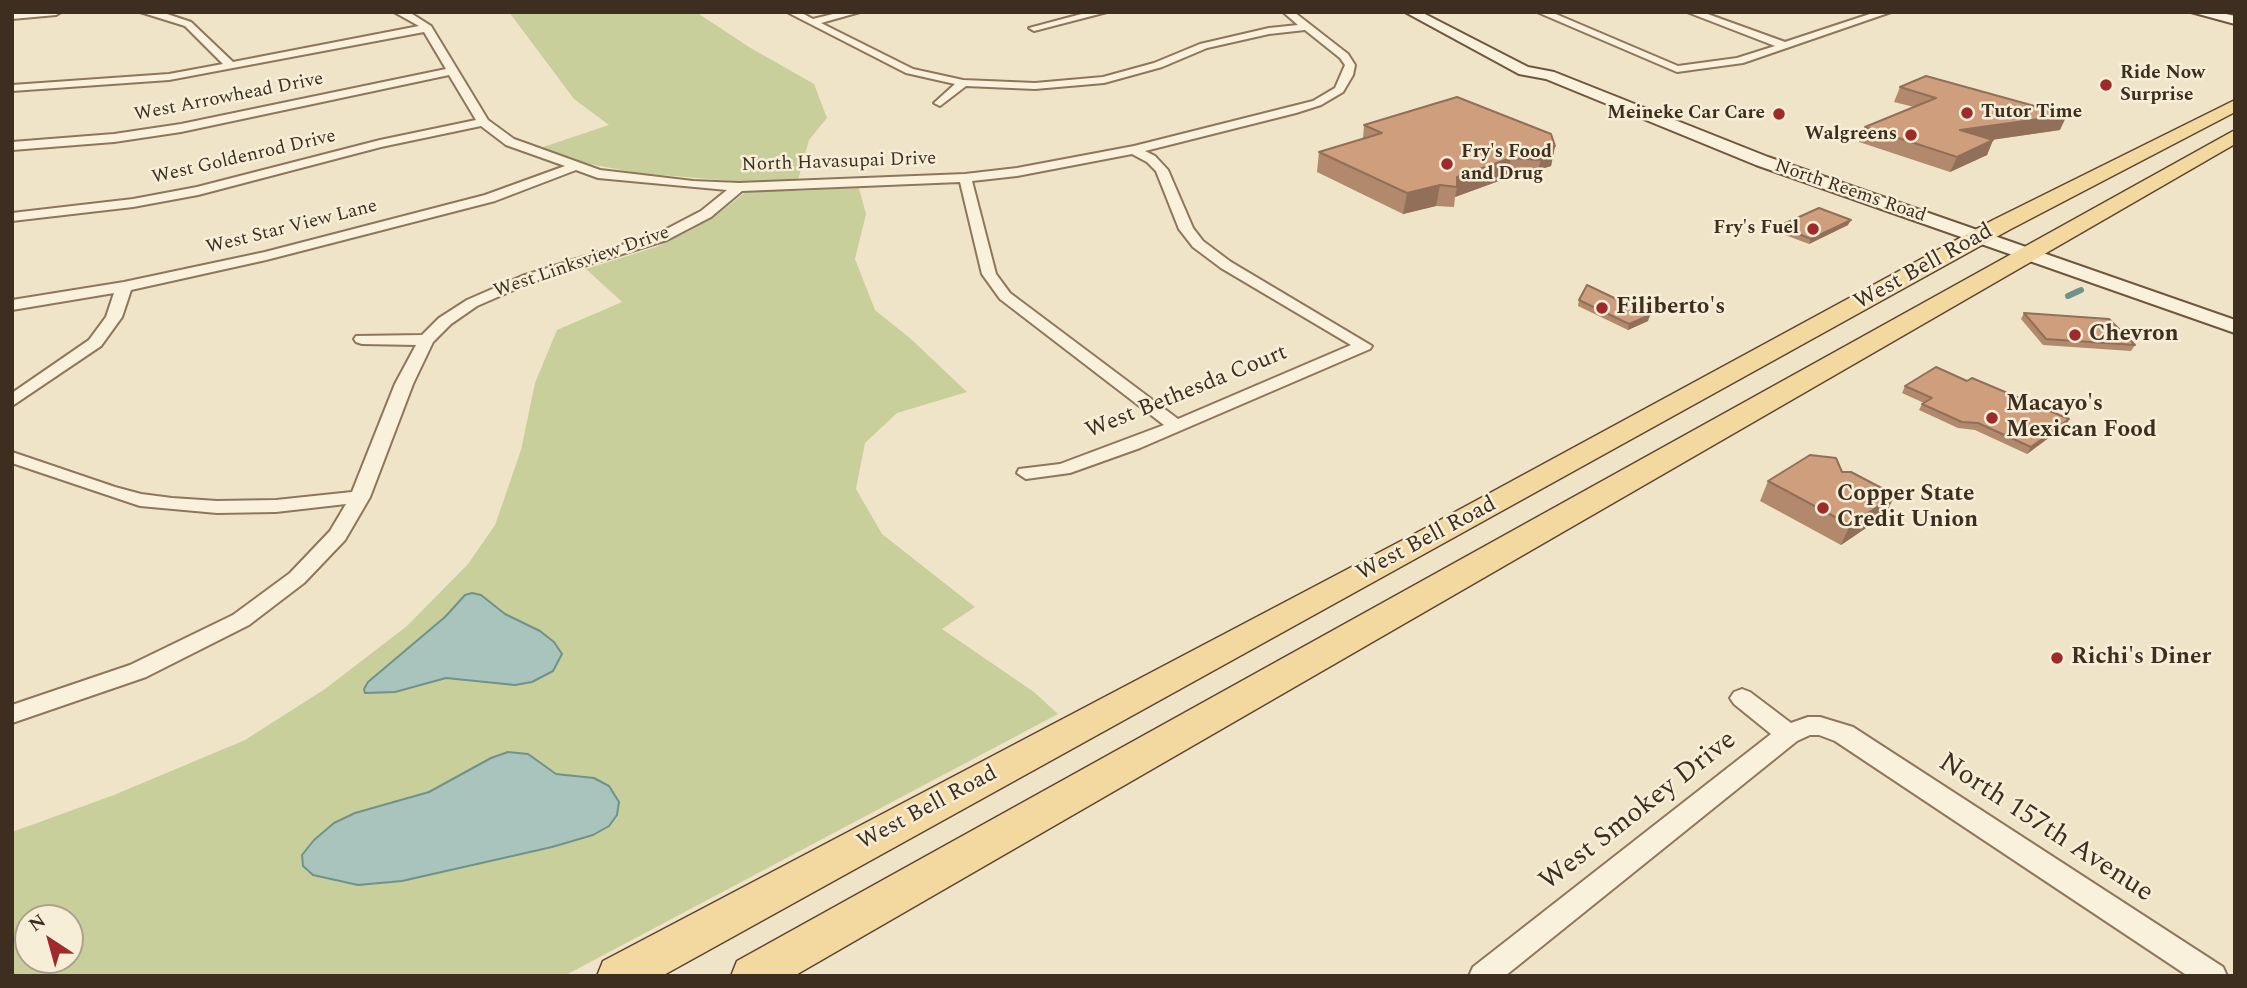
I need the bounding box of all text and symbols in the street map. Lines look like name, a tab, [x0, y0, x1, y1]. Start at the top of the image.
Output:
place label: Ride Now Surprise	[2120, 63, 2205, 107]
street label: West Arrowhead Drive	[132, 68, 326, 128]
marker: Ride Now Surprise	[2098, 77, 2114, 93]
place label: Tutor Time	[1981, 102, 2082, 124]
place label: Meineke Car Care	[1607, 103, 1765, 125]
marker: Tutor Time	[1959, 105, 1975, 121]
marker: Meineke Car Care	[1771, 106, 1787, 122]
place label: Walgreens	[1804, 124, 1897, 146]
street label: West Goldenrod Drive	[150, 126, 338, 190]
marker: Walgreens	[1903, 127, 1919, 143]
place label: Fry's Food and Drug	[1461, 142, 1552, 186]
street label: North Havasupai Drive	[741, 148, 937, 178]
street label: North Reems Road	[1771, 155, 1929, 229]
marker: Fry's Food and Drug	[1439, 156, 1455, 172]
street label: West Star View Lane	[204, 196, 380, 260]
place label: Fry's Fuel	[1713, 218, 1799, 240]
street label: West Bell Road	[1850, 218, 1998, 318]
marker: Fry's Fuel	[1805, 221, 1821, 237]
street label: West Linksview Drive	[491, 222, 673, 304]
place label: Filiberto's	[1616, 294, 1725, 322]
marker: Filiberto's	[1594, 300, 1610, 316]
place label: Chevron	[2089, 321, 2179, 349]
marker: Chevron	[2067, 327, 2083, 343]
street label: West Bethesda Court	[1082, 340, 1292, 446]
place label: Macayo's Mexican Food	[2006, 391, 2157, 445]
marker: Macayo's Mexican Food	[1984, 410, 2000, 426]
place label: Copper State Credit Union	[1837, 481, 1978, 535]
street label: West Bell Road	[1352, 492, 1502, 588]
marker: Copper State Credit Union	[1815, 500, 1831, 516]
place label: Richi's Diner	[2071, 644, 2211, 672]
marker: Richi's Diner	[2049, 650, 2065, 666]
street label: West Smokey Drive	[1534, 725, 1744, 899]
street label: North 157th Avenue	[1931, 747, 2159, 911]
street label: West Bell Road	[853, 761, 1003, 857]
north arrow	[14, 904, 84, 974]
text: N	[23, 907, 52, 940]

